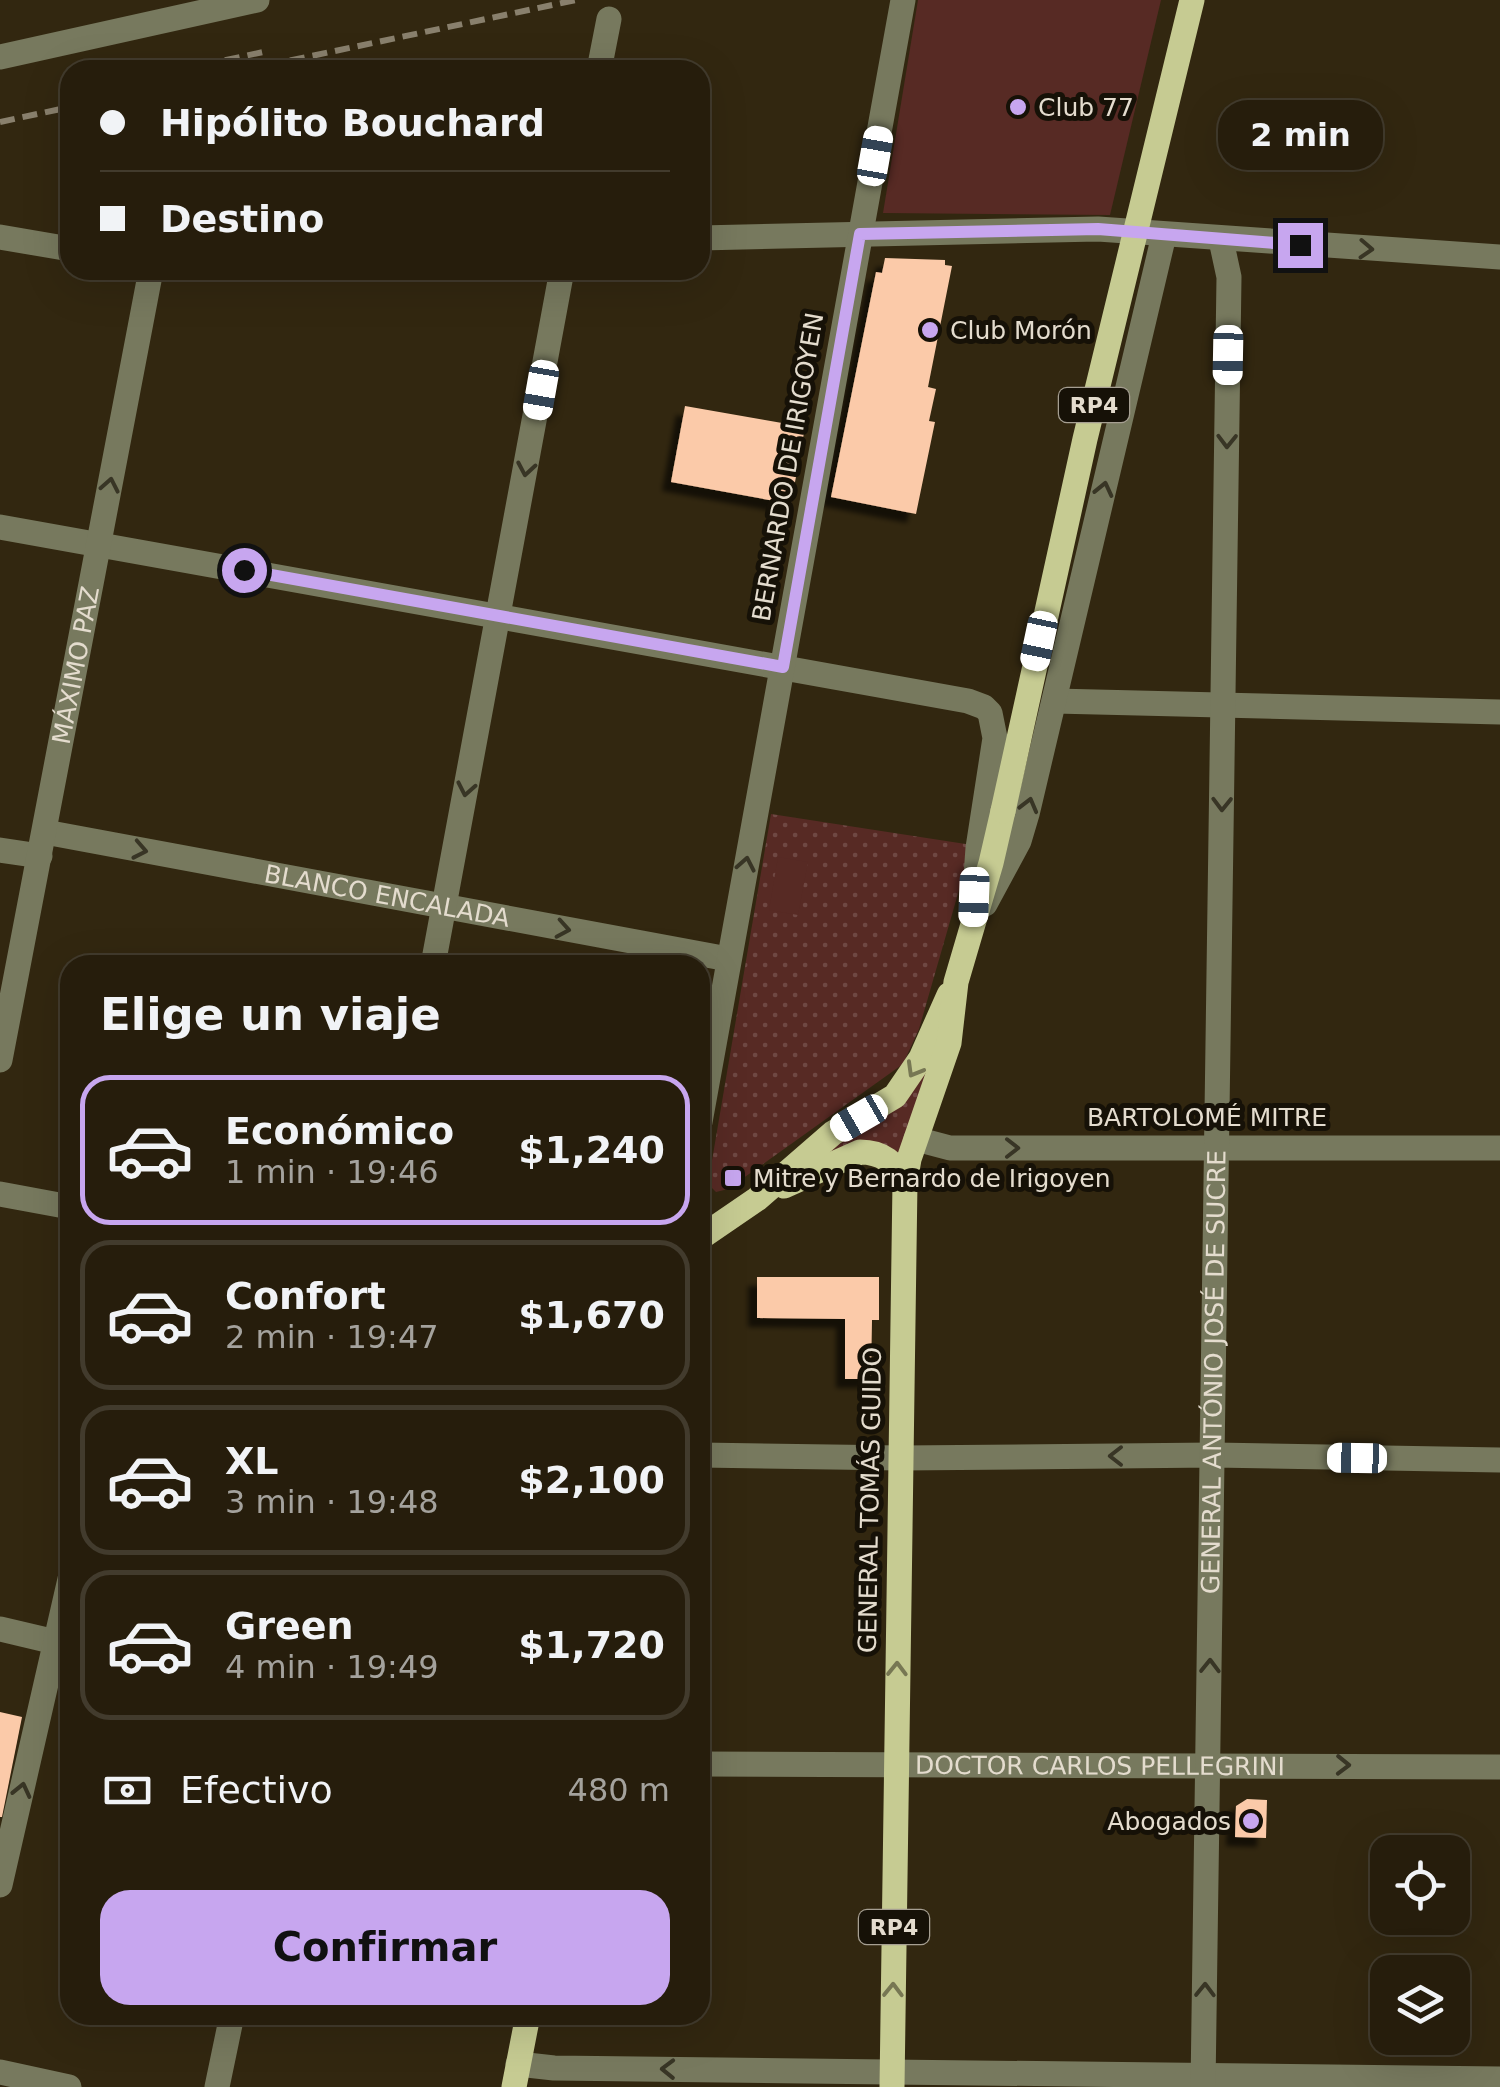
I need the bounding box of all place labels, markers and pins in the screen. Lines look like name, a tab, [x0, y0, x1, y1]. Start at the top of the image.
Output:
place label: Club 77	[1038, 93, 1134, 122]
marker: Club 77	[1007, 96, 1029, 118]
place label: Club Morón	[950, 316, 1092, 345]
marker: Club Morón	[919, 319, 941, 341]
place label: Mitre y Bernardo de Irigoyen	[753, 1164, 1111, 1193]
marker: Mitre y Bernardo de Irigoyen	[722, 1167, 744, 1189]
place label: Abogados	[1107, 1807, 1231, 1836]
marker: Abogados	[1240, 1810, 1262, 1832]

